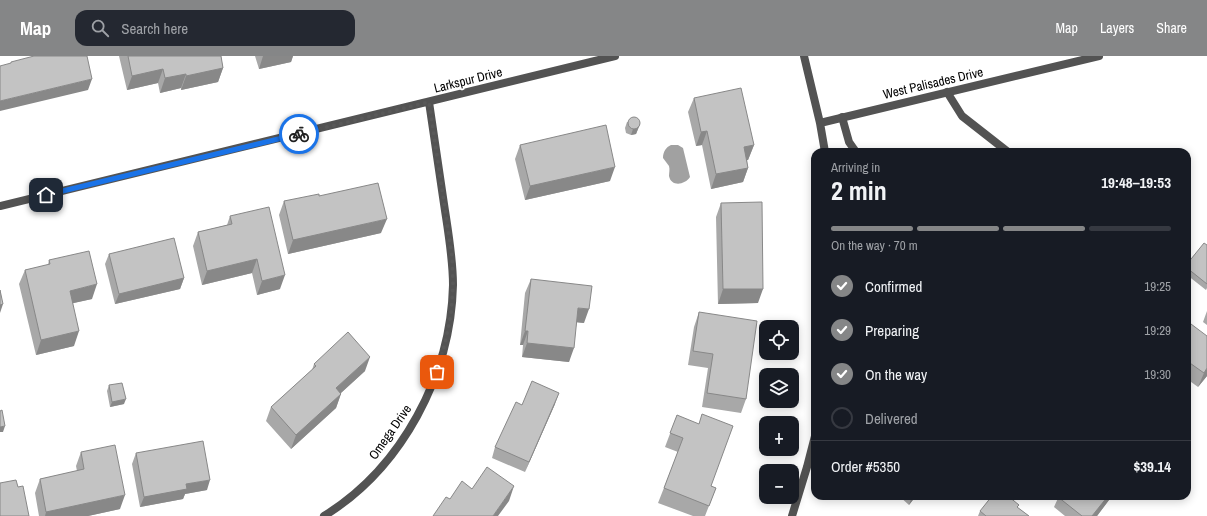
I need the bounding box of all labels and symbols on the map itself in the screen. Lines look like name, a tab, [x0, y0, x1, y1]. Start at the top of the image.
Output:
street label: Larkspur Drive	[432, 63, 504, 97]
street label: West Palisades Drive	[881, 63, 985, 103]
courier	[279, 114, 319, 154]
pin	[29, 178, 63, 212]
pin	[420, 355, 454, 389]
street label: Omega Drive	[365, 401, 415, 463]

